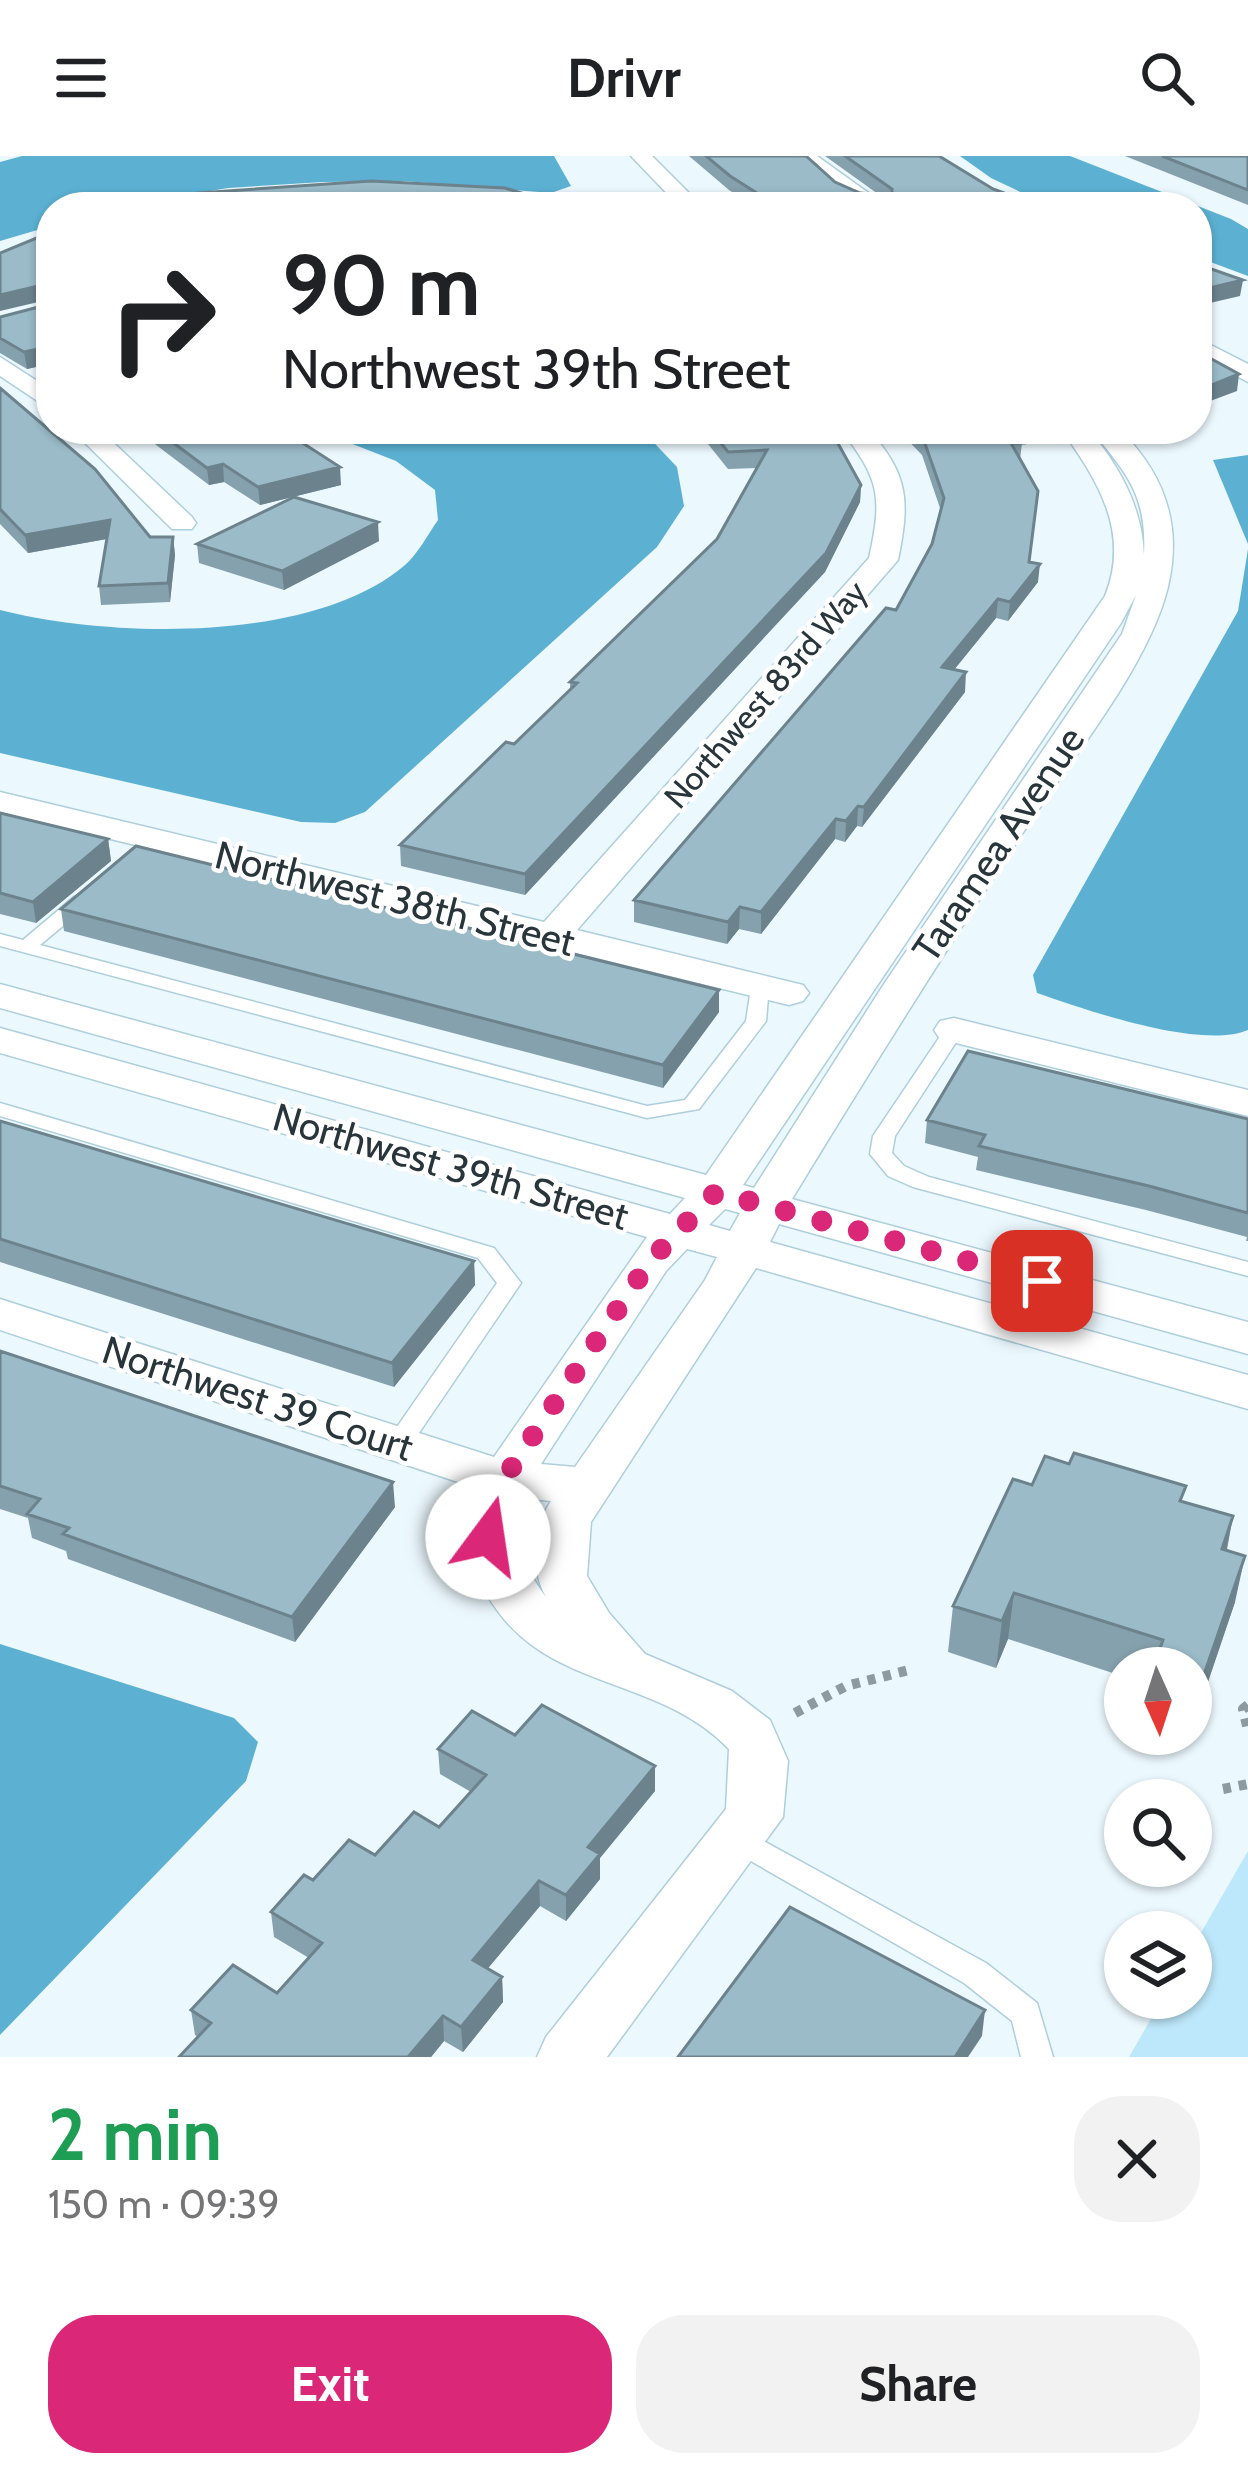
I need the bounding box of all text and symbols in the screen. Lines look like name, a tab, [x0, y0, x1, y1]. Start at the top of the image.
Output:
icon: menu	[48, 45, 114, 111]
text: Drivr	[567, 45, 681, 111]
icon: search	[1134, 45, 1200, 111]
text: 90 m	[282, 234, 480, 336]
icon: right	[84, 240, 240, 396]
text: Northwest 39th Street	[282, 336, 791, 402]
street label: Northwest 83rd Way	[655, 572, 875, 816]
street label: Taramea Avenue	[902, 717, 1094, 971]
street label: Northwest 38th Street	[210, 830, 580, 966]
street label: Northwest 39th Street	[268, 1092, 634, 1240]
pin	[991, 1230, 1093, 1332]
icon: arrive	[1009, 1248, 1075, 1314]
street label: Northwest 39 Court	[97, 1325, 419, 1471]
position arrow	[425, 1474, 551, 1600]
north arrow	[1104, 1647, 1212, 1755]
map controls	[1104, 1647, 1212, 2019]
button: search	[1104, 1779, 1212, 1887]
button: layers	[1104, 1911, 1212, 2019]
text: 2 min	[48, 2091, 222, 2178]
button: close	[1074, 2096, 1200, 2222]
text: 150 m · 09:39	[48, 2180, 280, 2228]
button: Exit	[48, 2315, 612, 2453]
button: Share	[636, 2315, 1200, 2453]

